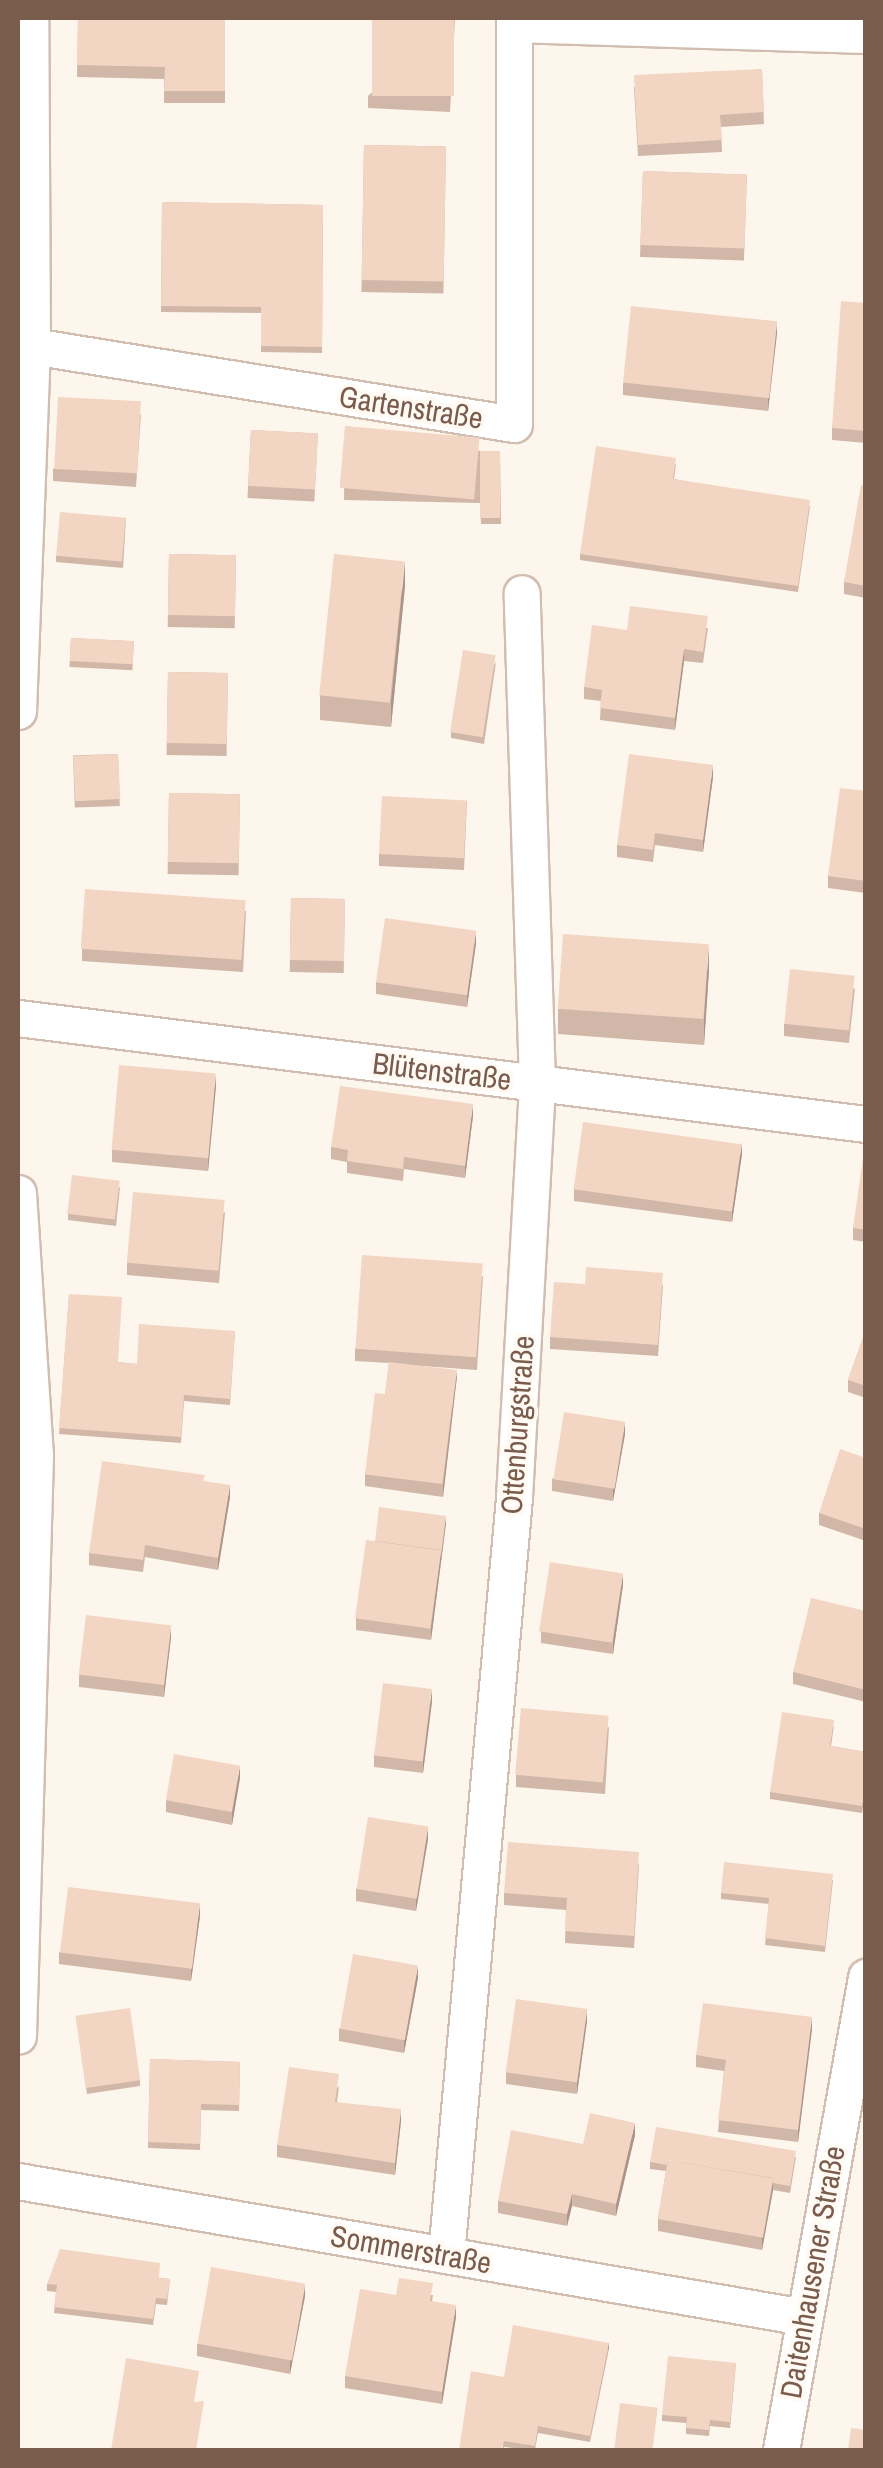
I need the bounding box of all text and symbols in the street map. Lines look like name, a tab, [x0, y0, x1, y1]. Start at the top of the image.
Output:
street label: Gartenstraße	[337, 378, 485, 436]
street label: Blütenstraße	[371, 1045, 513, 1097]
street label: Ottenburgstraße	[493, 1334, 541, 1516]
street label: Daitenhausener Straße	[772, 2143, 852, 2401]
street label: Sommerstraße	[328, 2217, 494, 2281]

